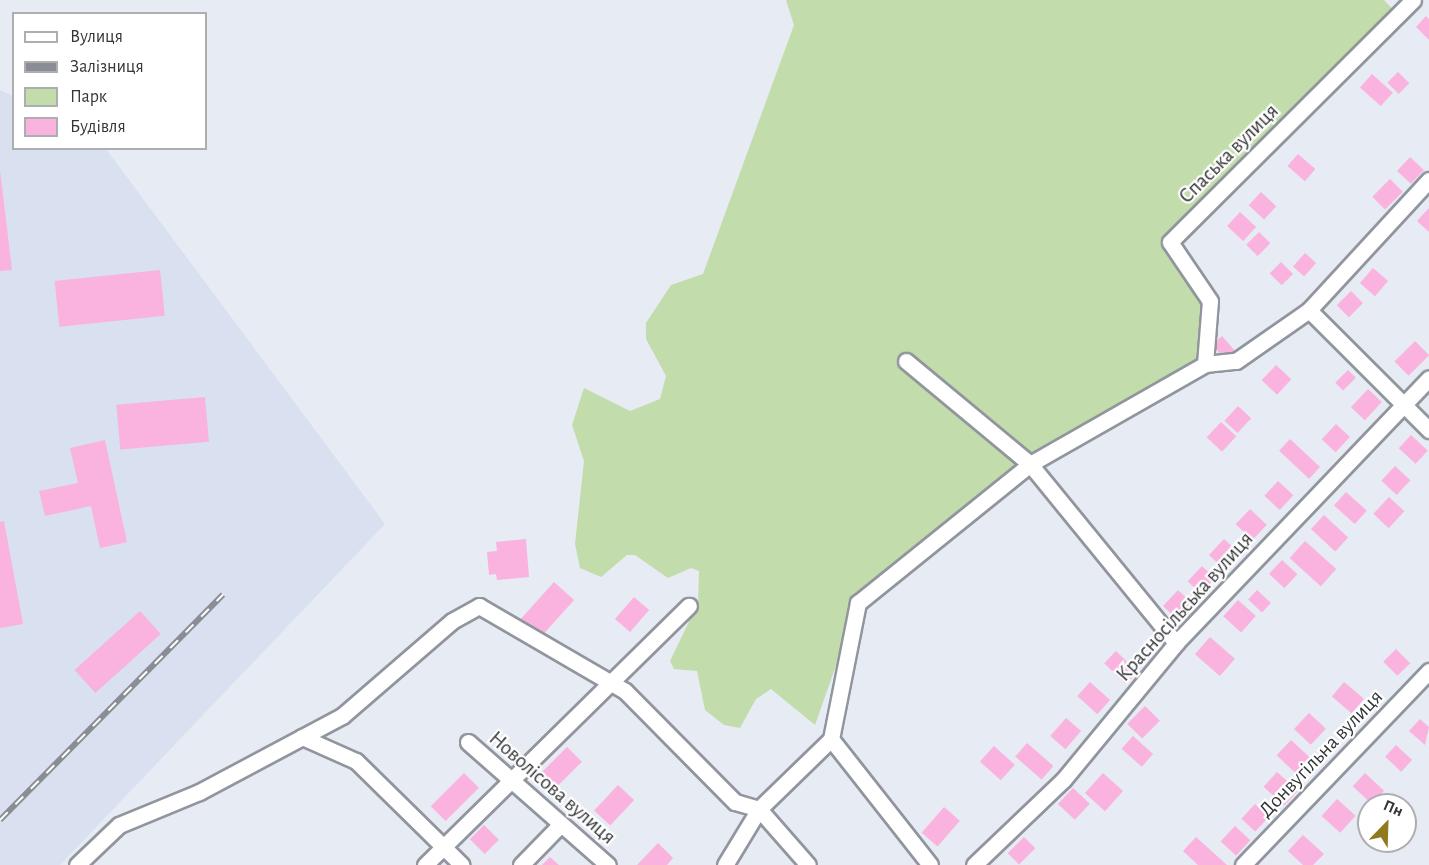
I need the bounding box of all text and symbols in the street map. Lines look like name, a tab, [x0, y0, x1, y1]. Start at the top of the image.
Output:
legend	[12, 12, 207, 150]
text: Вулиця	[70, 28, 123, 46]
text: Залізниця	[70, 58, 144, 76]
text: Парк	[70, 88, 107, 106]
street label: Спаська вулиця	[1174, 99, 1284, 209]
text: Будівля	[70, 118, 126, 136]
street label: Красносільська вулиця	[1111, 527, 1259, 687]
street label: Донвугільна вулиця	[1254, 685, 1388, 823]
street label: Новолісова вулиця	[483, 726, 621, 850]
north arrow	[1357, 793, 1417, 853]
text: Пн	[1381, 797, 1405, 819]

